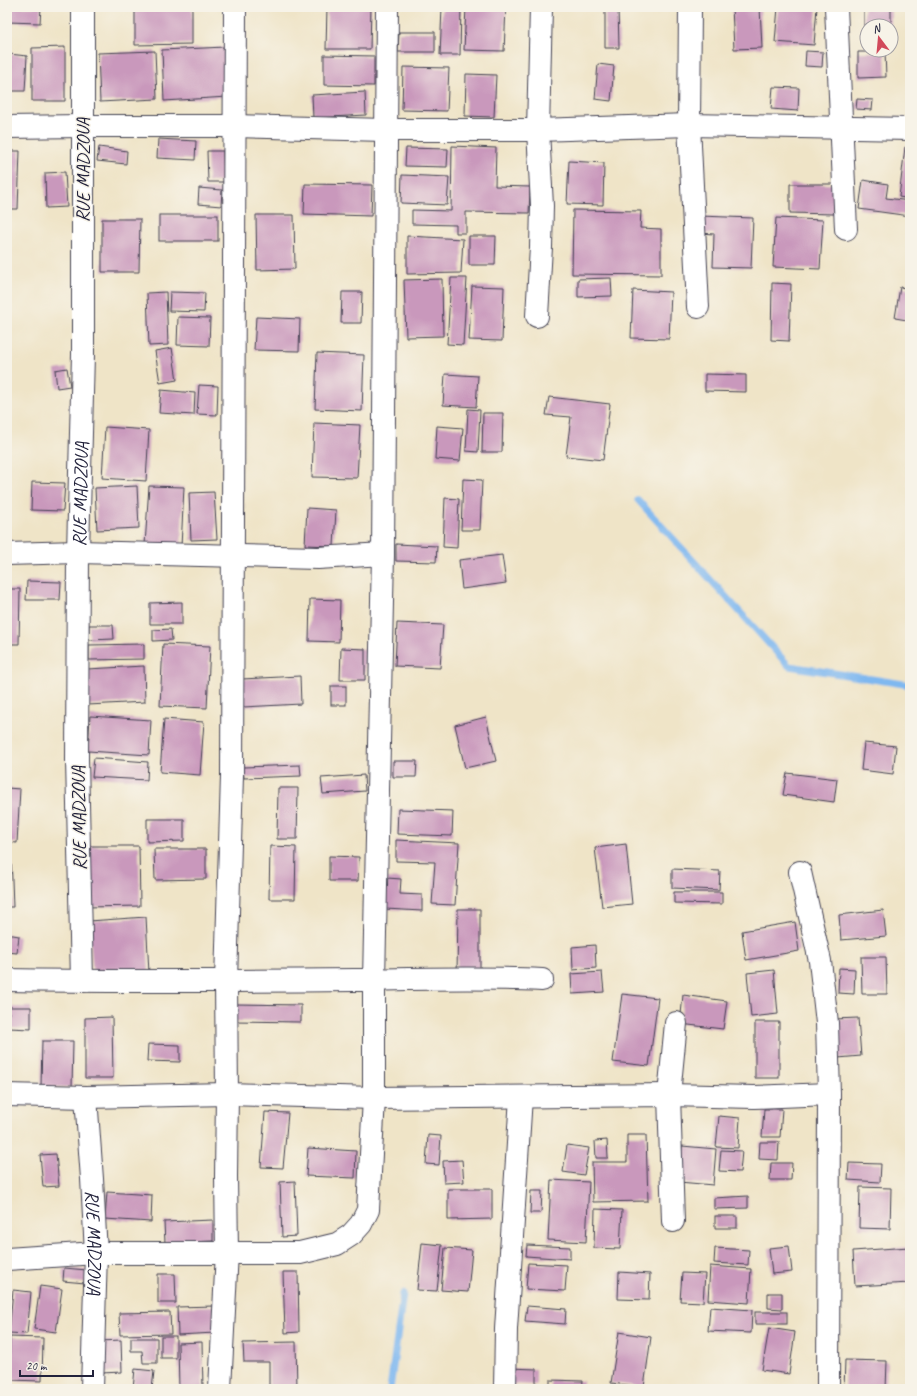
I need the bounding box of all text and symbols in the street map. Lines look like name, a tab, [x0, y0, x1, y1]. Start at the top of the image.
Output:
north arrow	[859, 18, 899, 58]
text: N	[871, 20, 884, 36]
street label: RUE MADZOUA	[71, 117, 95, 222]
street label: RUE MADZOUA	[67, 441, 94, 547]
street label: RUE MADZOUA	[66, 765, 92, 870]
street label: RUE MADZOUA	[80, 1190, 107, 1296]
scale bar	[20, 1352, 93, 1378]
text: 20 m	[26, 1358, 48, 1374]

